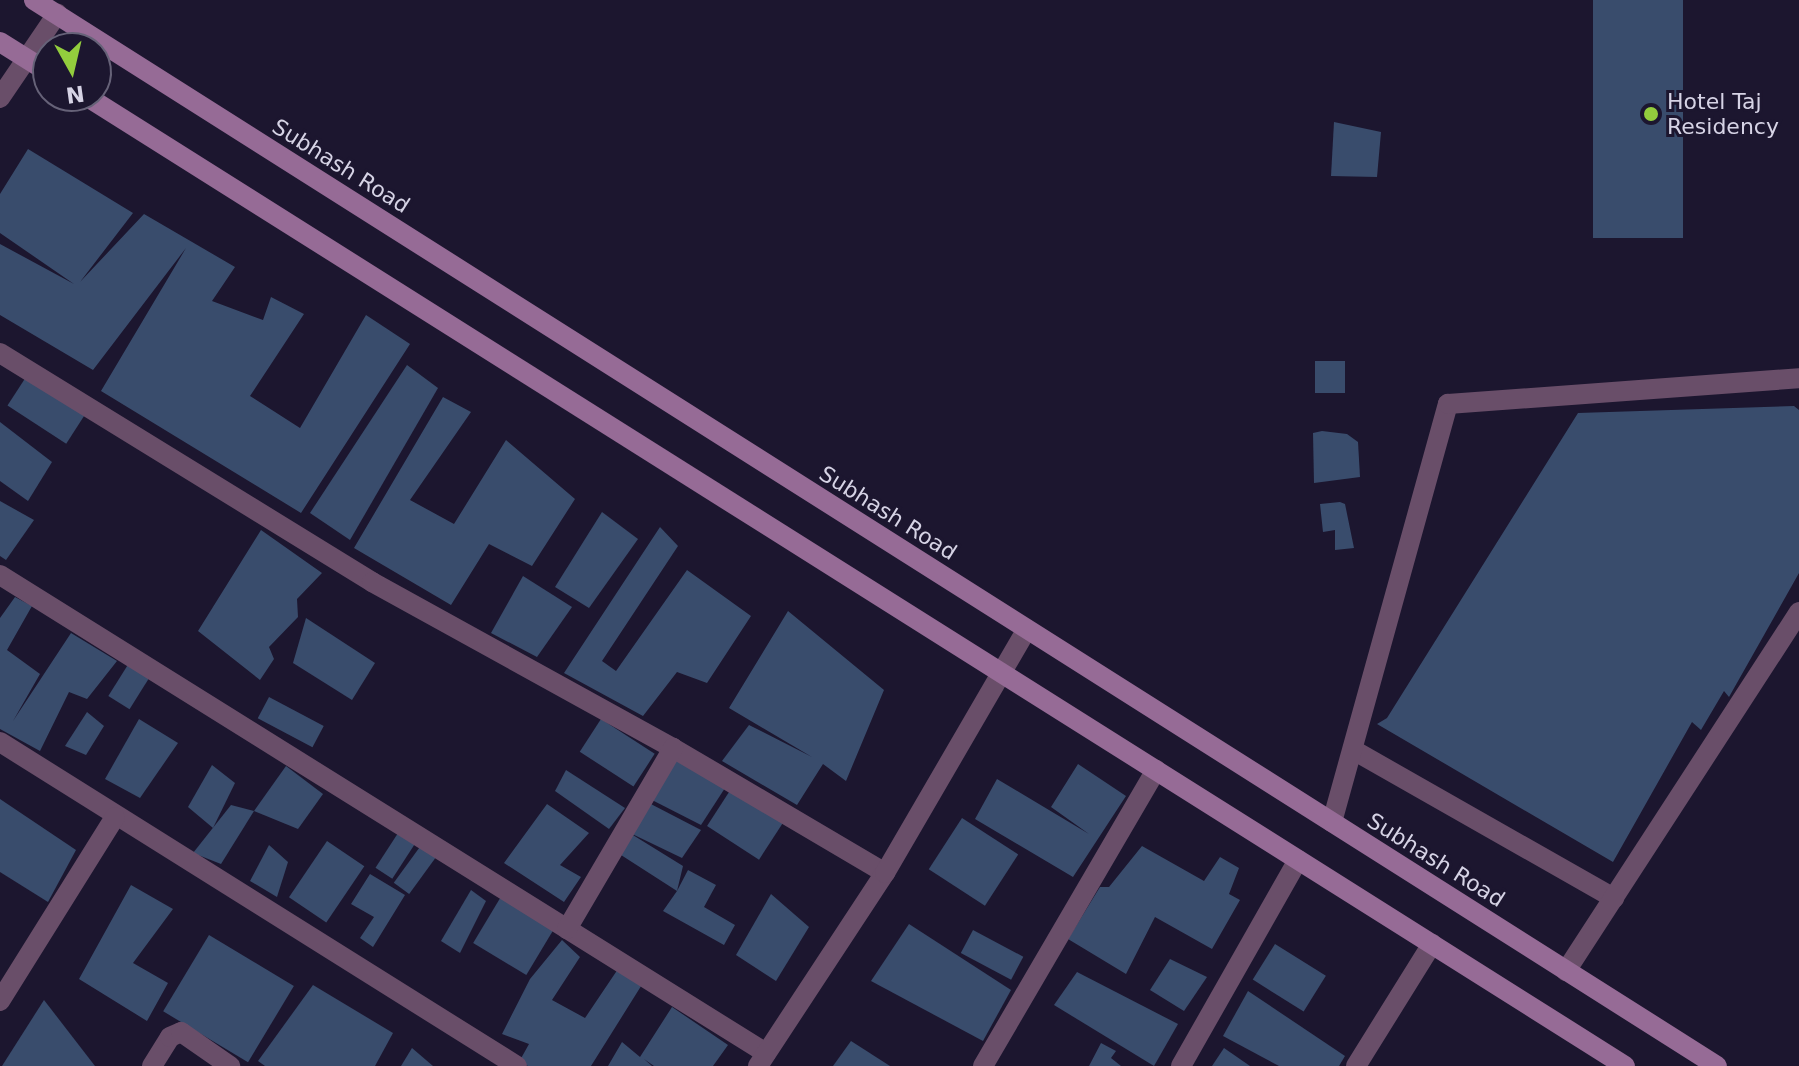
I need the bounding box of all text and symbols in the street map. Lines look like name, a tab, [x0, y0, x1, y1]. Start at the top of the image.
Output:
north arrow	[32, 32, 112, 112]
text: N	[64, 81, 86, 108]
place label: Hotel Taj Residency	[1667, 88, 1779, 140]
marker: Hotel Taj Residency	[1642, 105, 1660, 123]
street label: Subhash Road	[267, 113, 415, 219]
street label: Subhash Road	[814, 460, 962, 566]
street label: Subhash Road	[1362, 807, 1510, 913]

